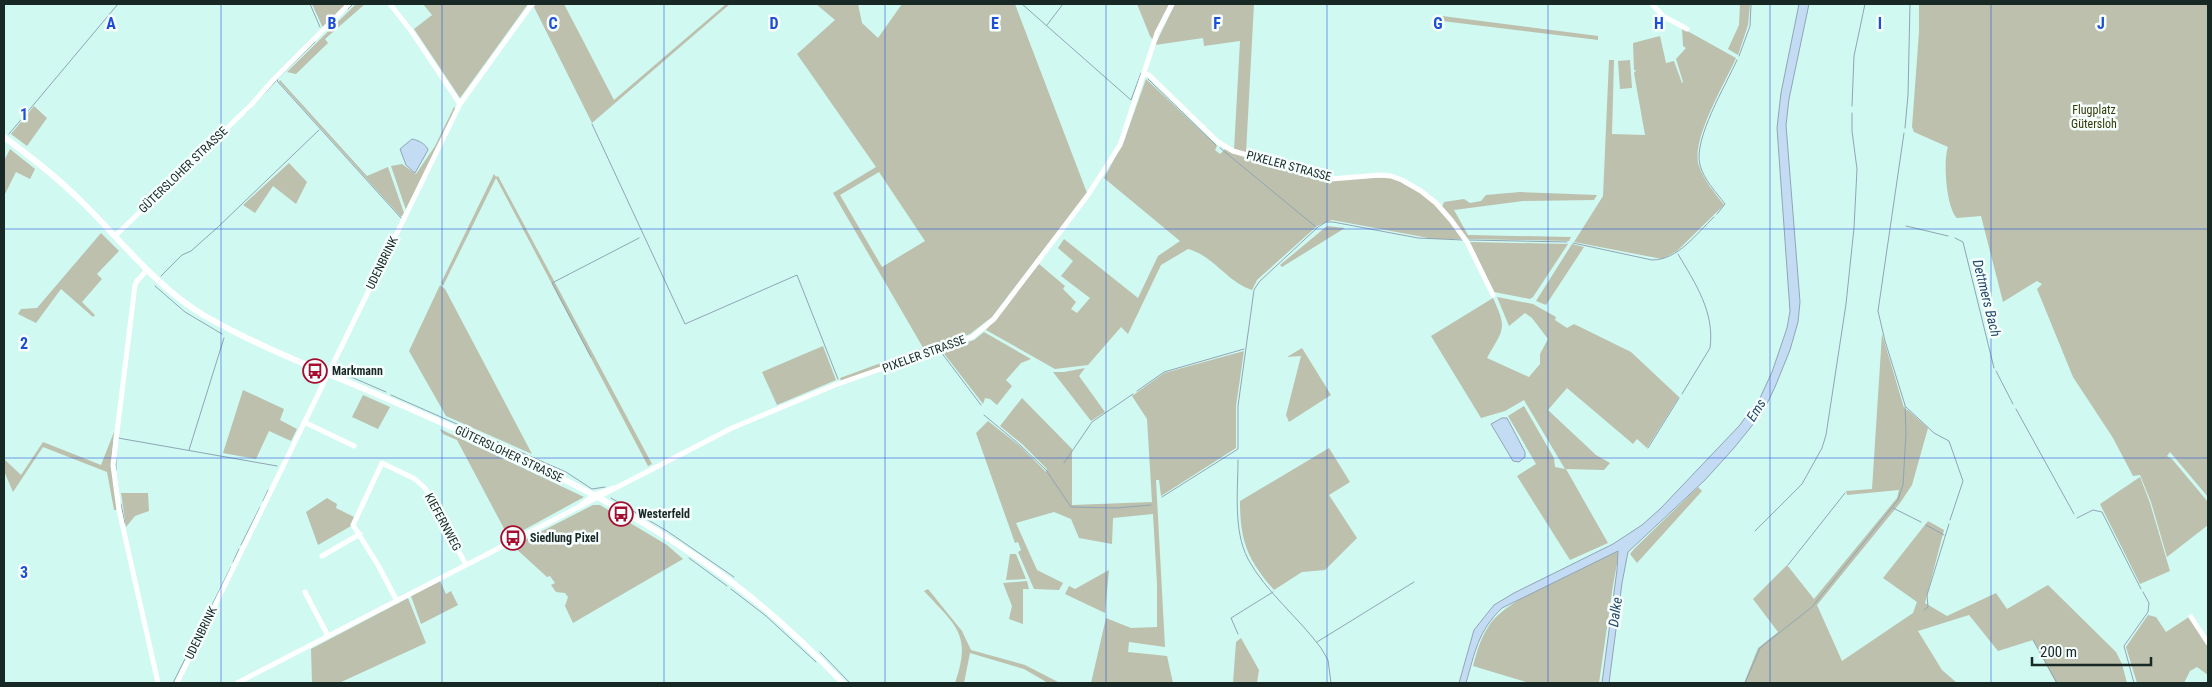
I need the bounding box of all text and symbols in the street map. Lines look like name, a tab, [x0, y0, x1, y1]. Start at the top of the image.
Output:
text: A	[106, 14, 116, 33]
text: B	[328, 14, 337, 33]
text: C	[548, 14, 558, 33]
text: D	[769, 14, 779, 33]
text: E	[991, 14, 999, 33]
text: F	[1213, 14, 1221, 33]
text: G	[1433, 14, 1443, 33]
text: H	[1654, 14, 1664, 33]
text: I	[1878, 14, 1882, 33]
text: J	[2097, 14, 2105, 33]
park label: Flugplatz Gütersloh	[2071, 103, 2117, 131]
text: 1	[20, 105, 28, 124]
street label: GÜTERSLOHER STRASSE	[135, 123, 230, 216]
street label: PIXELER STRASSE	[1245, 148, 1333, 184]
street label: UDENBRINK	[363, 234, 401, 292]
water label: Dettmers Bach	[1970, 258, 2004, 338]
street label: PIXELER STRASSE	[881, 332, 967, 376]
text: 2	[20, 334, 28, 353]
bus stop icon: Markmann	[302, 358, 328, 384]
place label: Markmann	[332, 364, 383, 378]
water label: Ems	[1743, 396, 1769, 424]
street label: GÜTERSLOHER STRASSE	[453, 422, 566, 485]
street label: KIEFERNWEG	[422, 491, 464, 553]
bus stop icon: Westerfeld	[608, 501, 634, 527]
place label: Westerfeld	[638, 507, 690, 521]
bus stop icon: Siedlung Pixel	[500, 525, 526, 551]
place label: Siedlung Pixel	[530, 531, 599, 545]
text: 3	[20, 563, 28, 582]
water label: Dalke	[1605, 596, 1625, 628]
street label: UDENBRINK	[182, 604, 220, 662]
scale bar	[2032, 634, 2151, 666]
text: 200 m	[2040, 643, 2077, 661]

